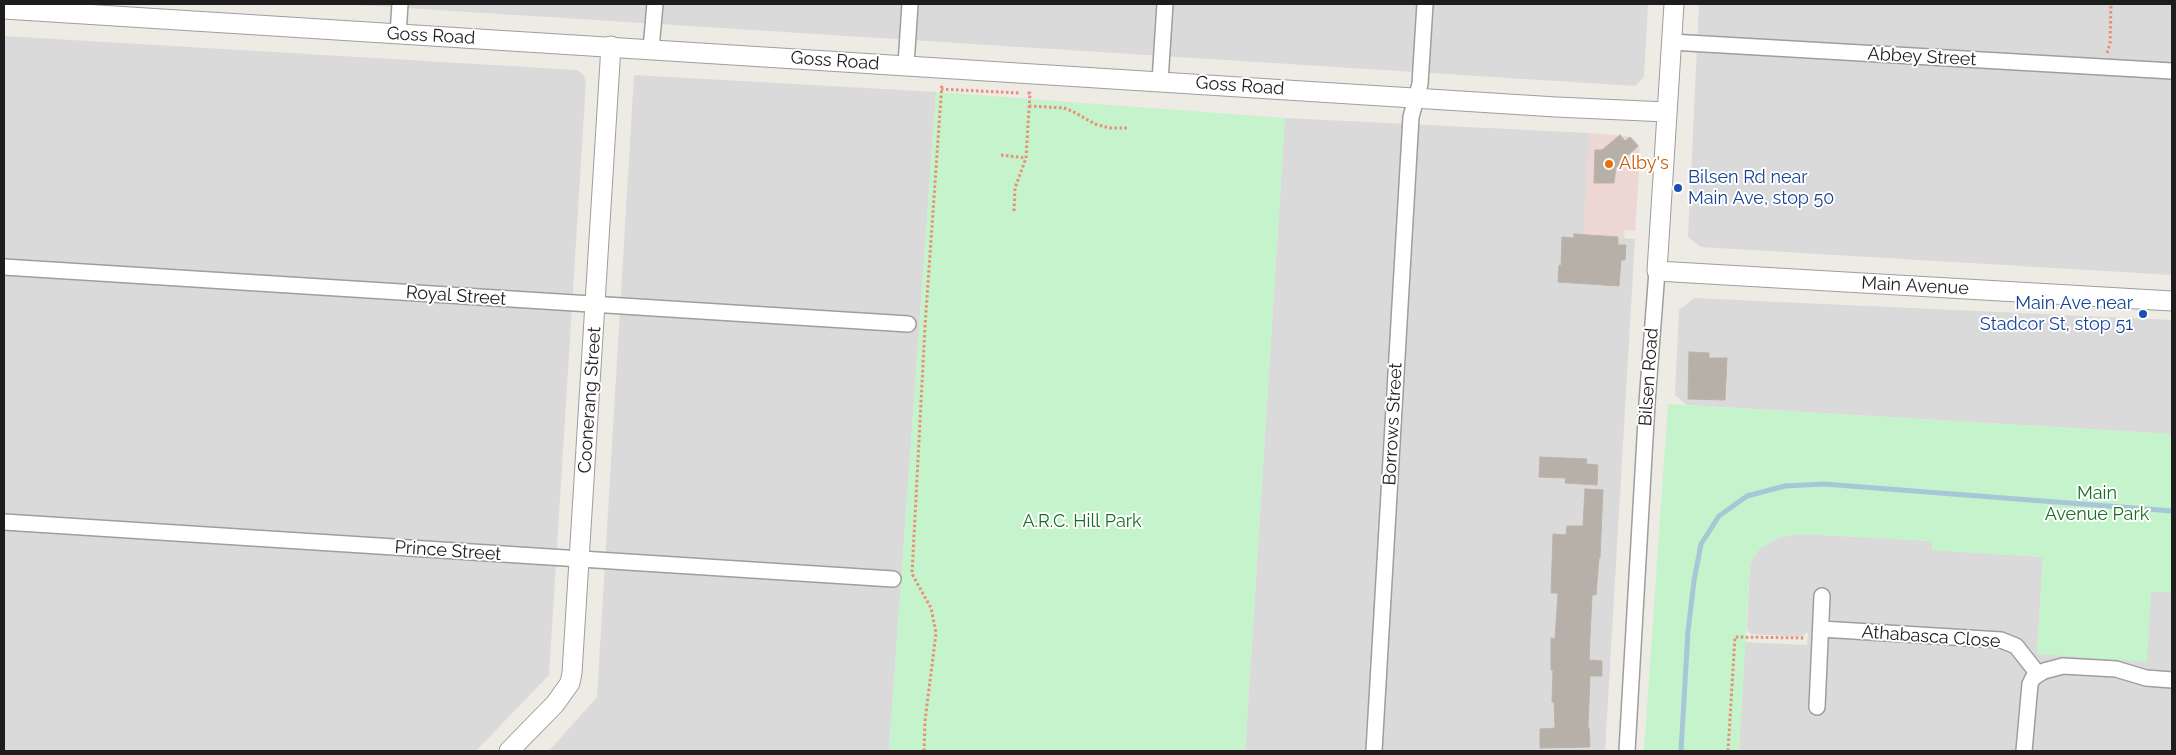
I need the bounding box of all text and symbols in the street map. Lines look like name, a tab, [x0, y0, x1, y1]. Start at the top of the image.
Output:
street label: Goss Road	[386, 23, 476, 49]
street label: Abbey Street	[1867, 43, 1977, 71]
street label: Goss Road	[790, 47, 880, 75]
street label: Goss Road	[1195, 72, 1285, 100]
place label: Alby's	[1619, 153, 1669, 175]
marker: Alby's	[1603, 158, 1615, 170]
place label: Bilsen Rd near Main Ave, stop 50	[1688, 167, 1834, 210]
marker: Bilsen Rd near Main Ave, stop 50	[1672, 182, 1684, 194]
street label: Main Avenue	[1861, 272, 1969, 300]
street label: Royal Street	[405, 282, 507, 310]
place label: Main Ave near Stadcor St, stop 51	[1980, 293, 2133, 336]
marker: Main Ave near Stadcor St, stop 51	[2137, 308, 2149, 320]
street label: Coonerang Street	[574, 326, 606, 474]
street label: Bilsen Road	[1635, 327, 1663, 427]
street label: Borrows Street	[1379, 362, 1407, 486]
park label: Main Avenue Park	[2045, 483, 2149, 526]
park label: A.R.C. Hill Park	[1022, 511, 1142, 533]
street label: Prince Street	[394, 537, 502, 565]
street label: Athabasca Close	[1861, 621, 2001, 653]

